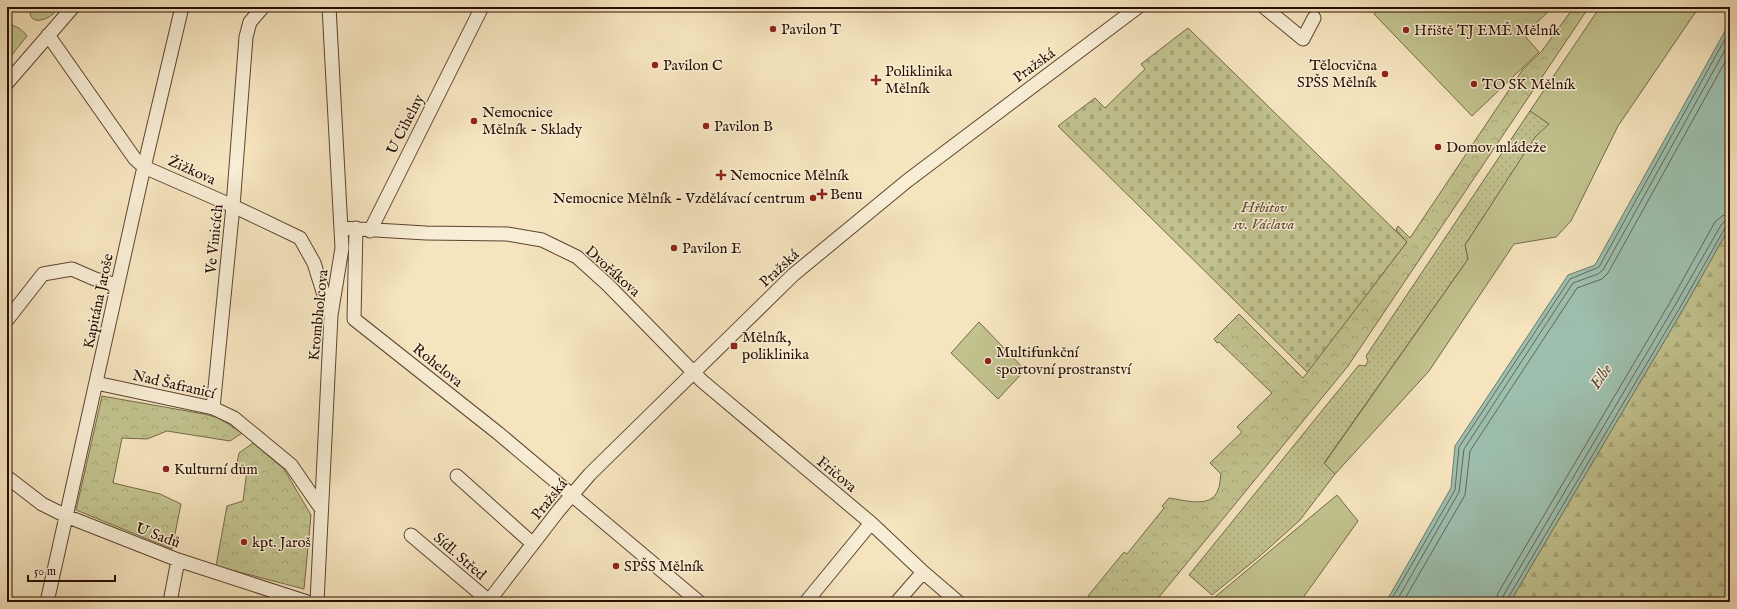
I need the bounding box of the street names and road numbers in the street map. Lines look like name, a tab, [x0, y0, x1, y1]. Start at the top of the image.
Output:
street label: Pražská	[1010, 43, 1059, 87]
street label: U Cihelny	[382, 90, 429, 157]
street label: Žižkova	[165, 152, 219, 190]
street label: Ve Vinicích	[201, 203, 228, 276]
street label: Dvořákova	[581, 242, 644, 301]
street label: Pražská	[756, 245, 804, 291]
street label: Kapitána Jaroše	[79, 252, 118, 350]
street label: Krombholcova	[304, 268, 333, 361]
street label: Rohelova	[409, 339, 467, 392]
street label: Nad Šafranicí	[131, 366, 218, 403]
street label: Fričova	[813, 452, 861, 497]
street label: Pražská	[527, 475, 572, 524]
street label: U Sadů	[133, 518, 183, 553]
street label: Sídl. Střed	[429, 528, 491, 585]

